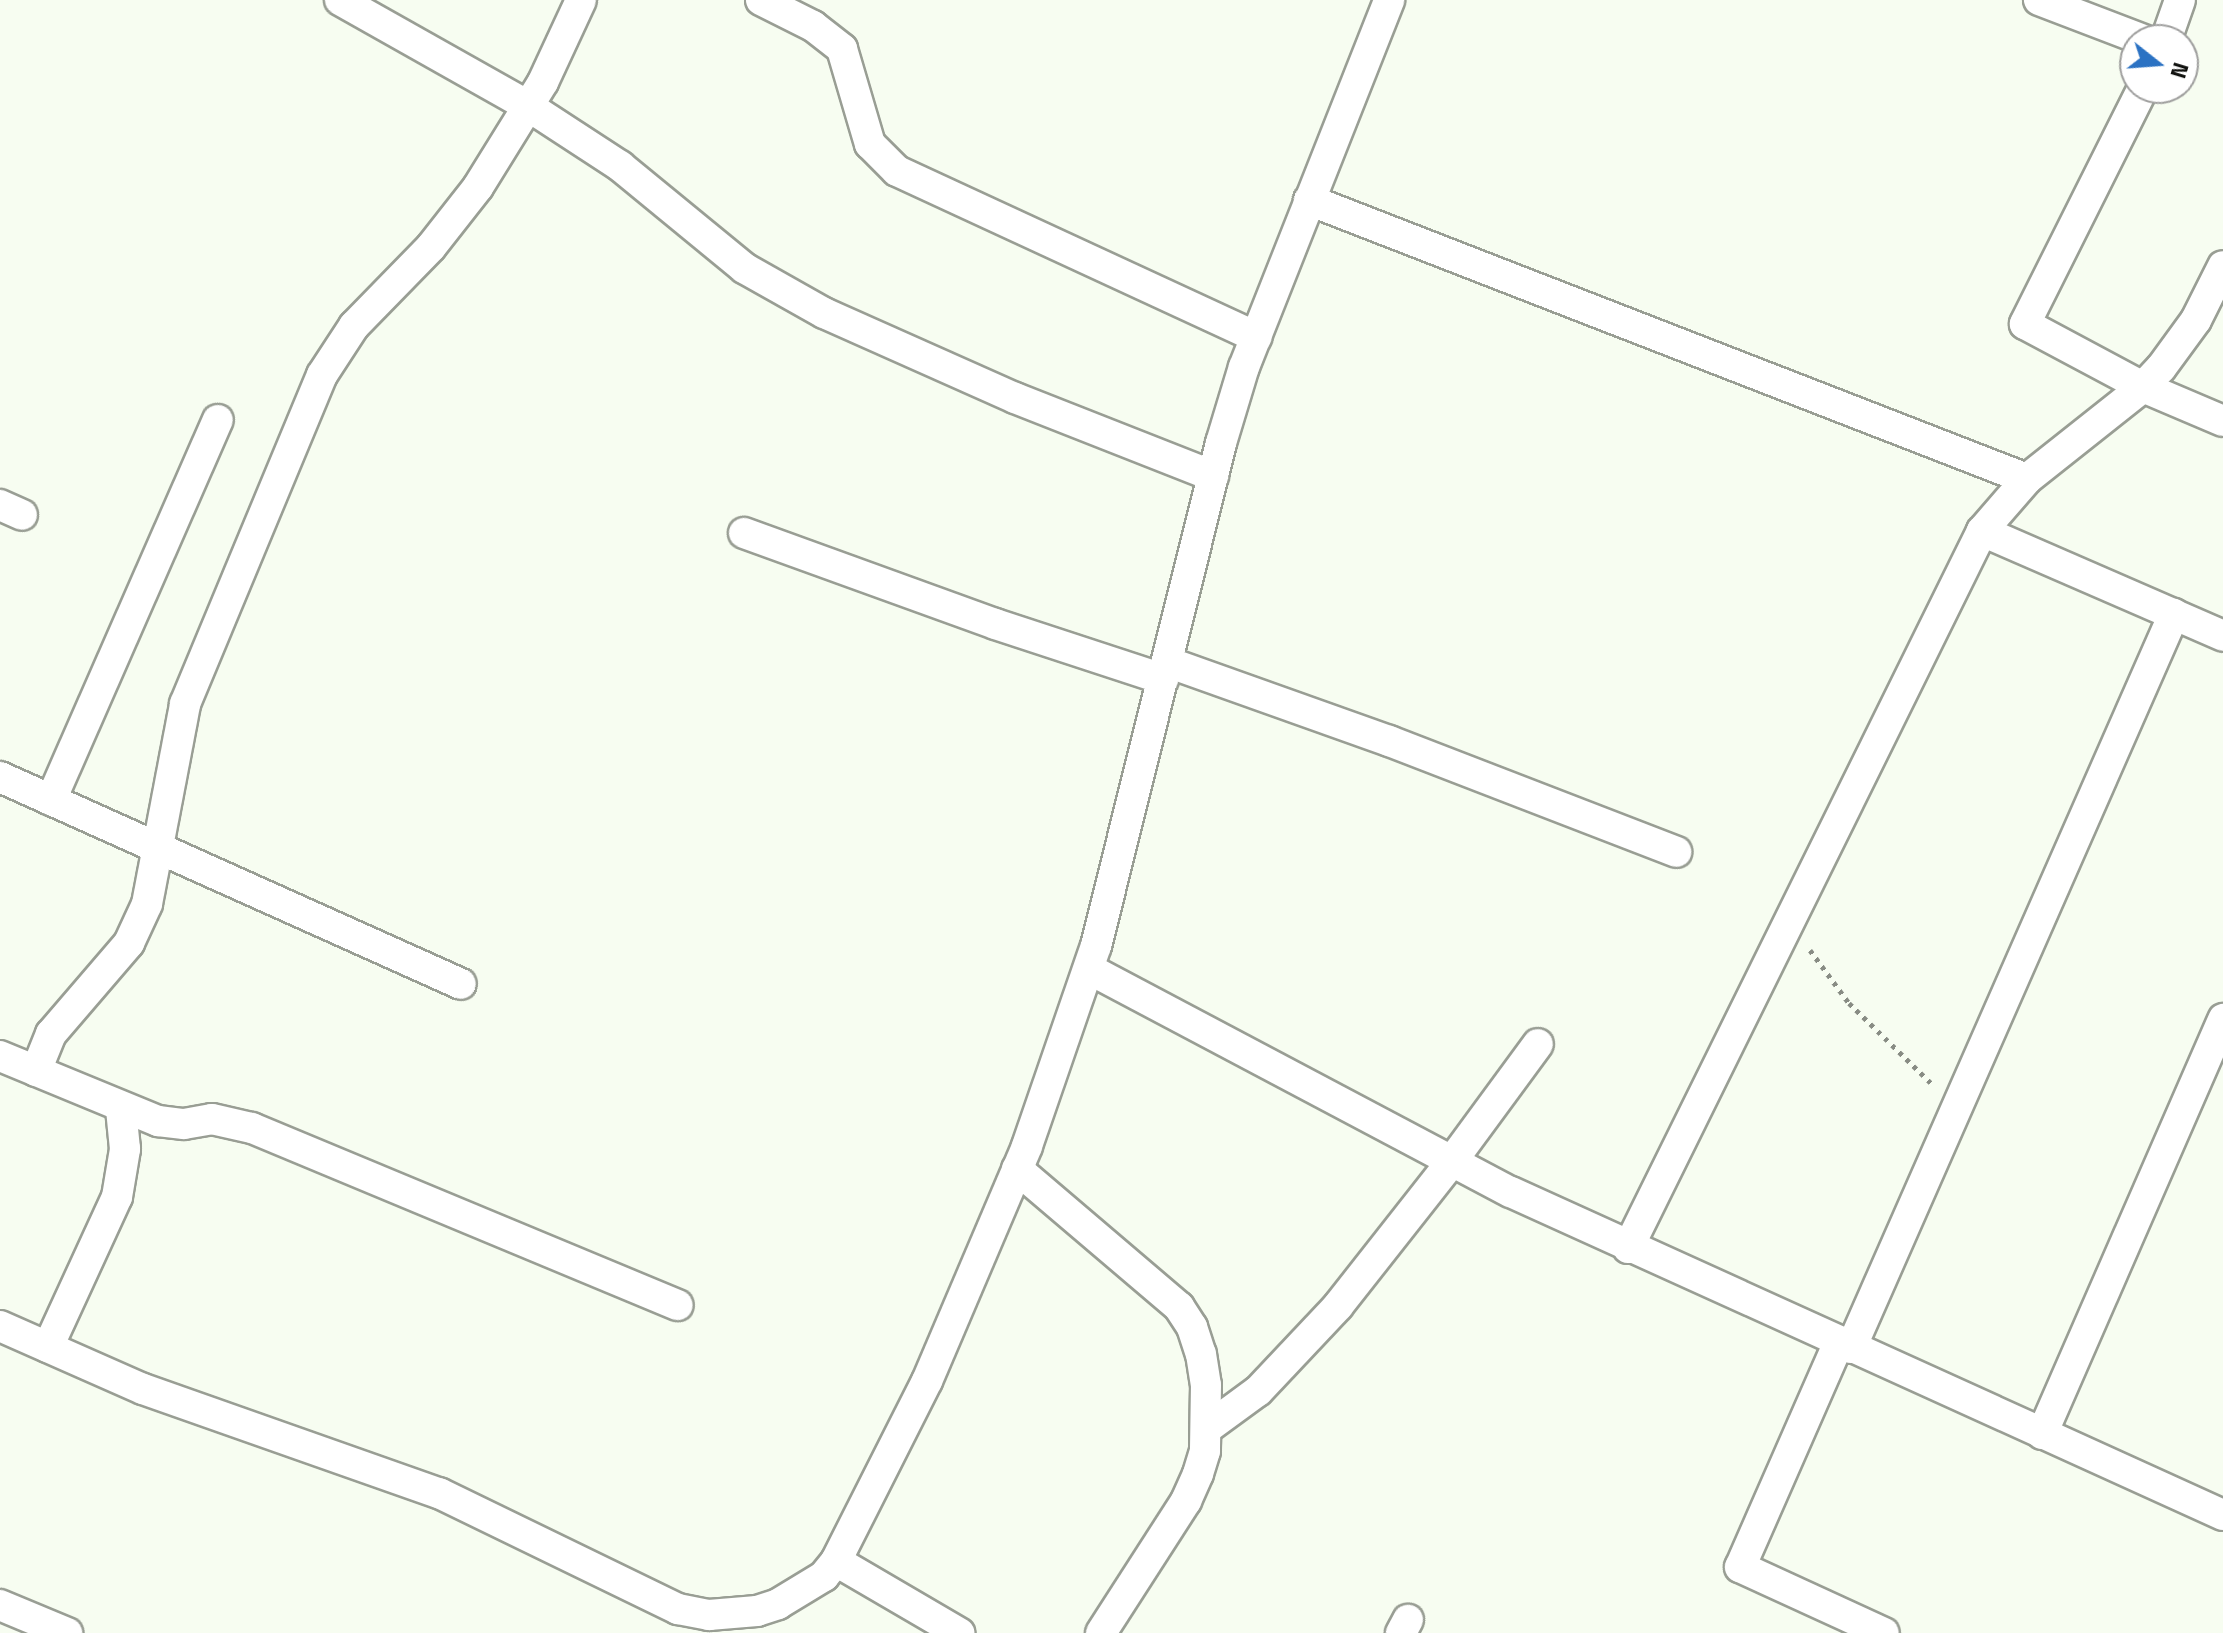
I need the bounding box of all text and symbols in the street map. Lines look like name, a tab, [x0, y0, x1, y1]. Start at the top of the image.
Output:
north arrow	[2119, 24, 2199, 104]
text: N	[2162, 58, 2199, 83]

